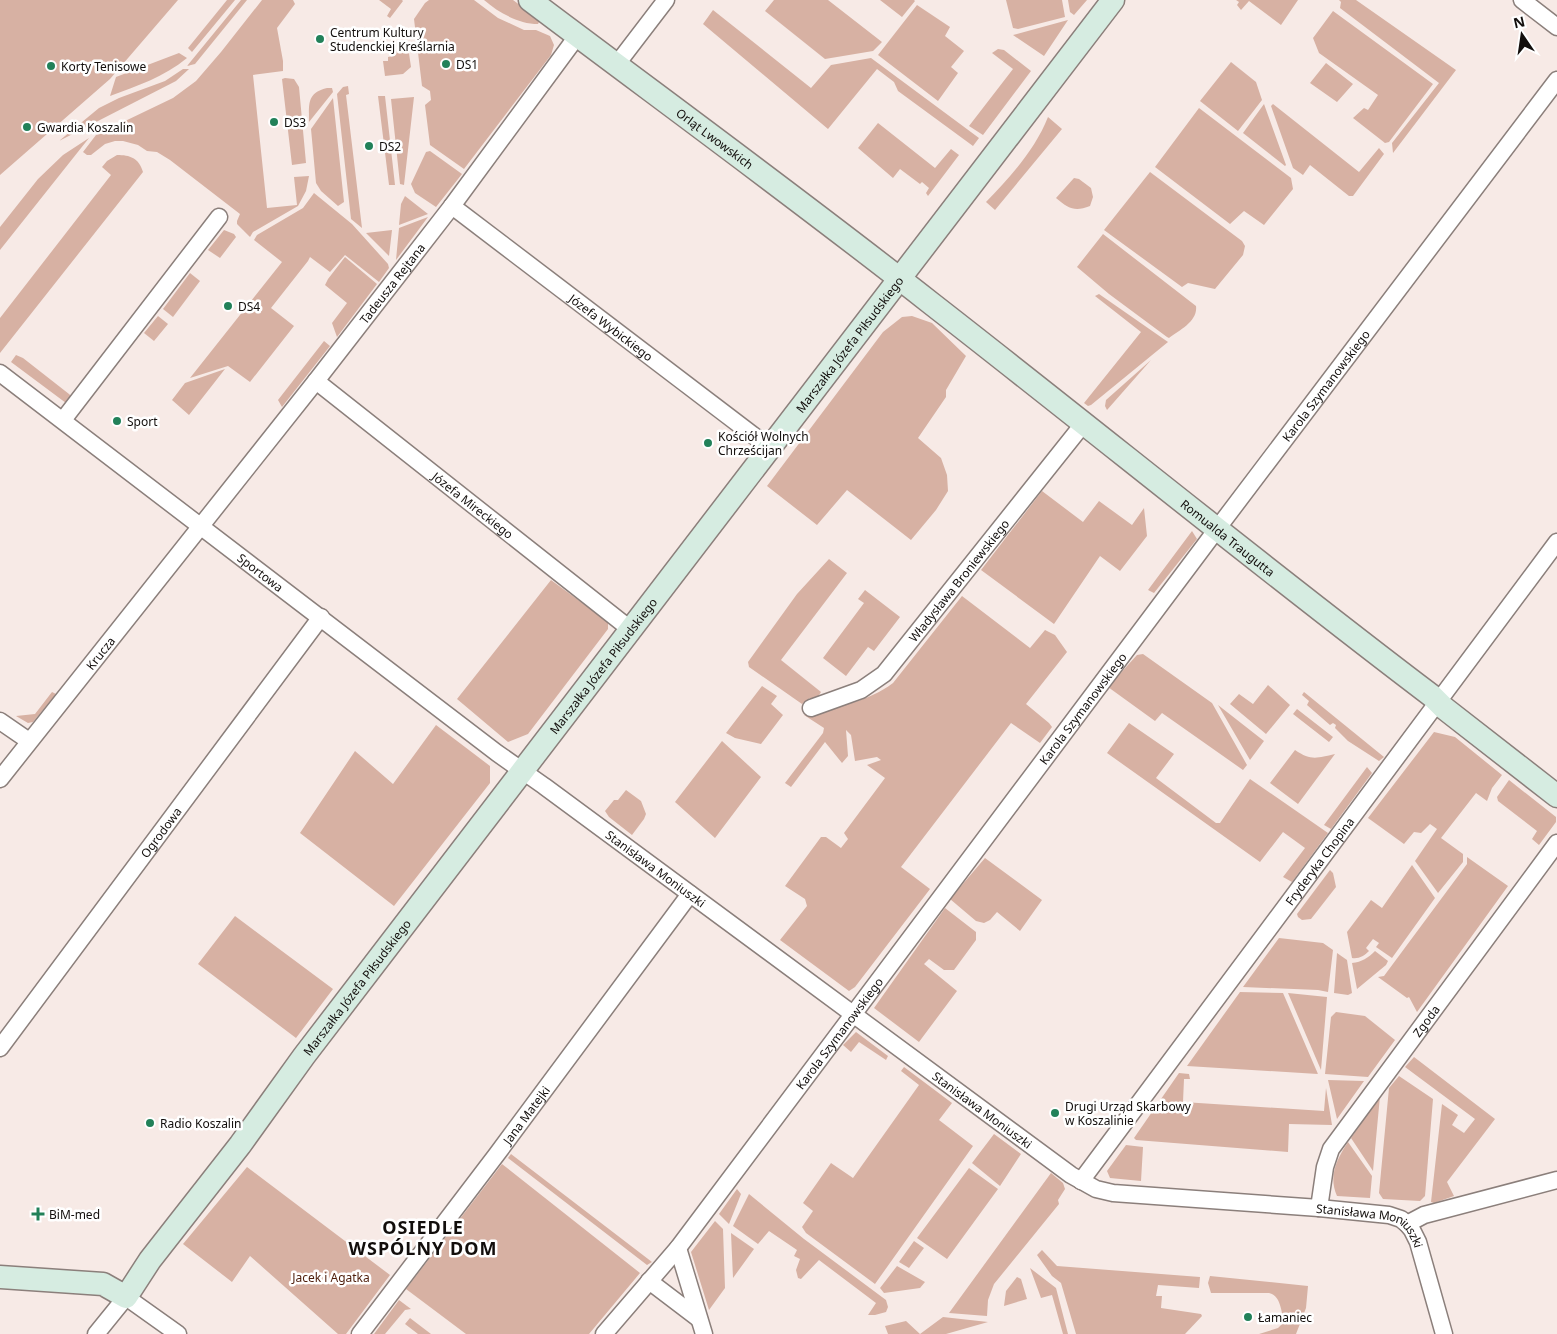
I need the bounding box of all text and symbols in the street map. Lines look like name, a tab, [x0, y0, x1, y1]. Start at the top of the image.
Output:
north arrow	[1497, 10, 1547, 60]
text: N	[1511, 11, 1527, 32]
place label: Centrum Kultury Studenckiej Kreślarnia	[330, 24, 455, 55]
marker: Centrum Kultury Studenckiej Kreślarnia	[314, 33, 326, 45]
place label: DS1	[456, 56, 478, 73]
place label: Korty Tenisowe	[61, 58, 147, 75]
marker: DS1	[440, 58, 452, 70]
marker: Korty Tenisowe	[45, 60, 57, 72]
street label: Orląt Lwowskich	[673, 104, 757, 173]
place label: DS3	[284, 114, 306, 131]
marker: DS3	[268, 116, 280, 128]
place label: Gwardia Koszalin	[37, 119, 133, 136]
marker: Gwardia Koszalin	[21, 121, 33, 133]
place label: DS2	[379, 138, 401, 155]
marker: DS2	[363, 140, 375, 152]
street label: Tadeusza Rejtana	[355, 239, 429, 327]
street label: Marszałka Józefa Piłsudskiego	[792, 273, 907, 416]
street label: Józefa Wybickiego	[565, 289, 657, 365]
place label: DS4	[238, 298, 260, 315]
marker: DS4	[222, 300, 234, 312]
street label: Karola Szymanowskiego	[1278, 326, 1373, 445]
place label: Sport	[127, 413, 158, 430]
marker: Sport	[111, 415, 123, 427]
place label: Kościół Wolnych Chrześcijan	[718, 428, 809, 459]
marker: Kościół Wolnych Chrześcijan	[702, 437, 714, 449]
street label: Józefa Mireckiego	[428, 467, 517, 542]
street label: Romualda Traugutta	[1177, 495, 1279, 580]
street label: Władysława Broniewskiego	[905, 515, 1013, 645]
street label: Sportowa	[234, 549, 287, 595]
street label: Marszałka Józefa Piłsudskiego	[545, 594, 661, 738]
street label: Krucza	[82, 633, 119, 673]
street label: Karola Szymanowskiego	[1035, 649, 1130, 768]
street label: Ogrodowa	[136, 803, 185, 861]
street label: Fryderyka Chopina	[1281, 814, 1358, 909]
street label: Stanisława Moniuszki	[602, 826, 709, 911]
street label: Marszałka Józefa Piłsudskiego	[299, 916, 414, 1059]
street label: Karola Szymanowskiego	[791, 974, 887, 1093]
street label: Zgoda	[1408, 1001, 1443, 1040]
street label: Stanisława Moniuszki	[929, 1067, 1036, 1152]
street label: Jana Matejki	[498, 1082, 553, 1148]
place label: Drugi Urząd Skarbowy w Koszalinie	[1065, 1098, 1192, 1129]
marker: Drugi Urząd Skarbowy w Koszalinie	[1049, 1107, 1061, 1119]
place label: Radio Koszalin	[160, 1115, 241, 1132]
marker: Radio Koszalin	[144, 1117, 156, 1129]
street label: Stanisława Moniuszki	[1315, 1199, 1428, 1249]
place label: BiM-med	[49, 1206, 100, 1223]
marker: BiM-med	[31, 1207, 45, 1221]
district label: OSIEDLE WSPÓLNY DOM	[349, 1215, 497, 1260]
park label: Jacek i Agatka	[291, 1269, 370, 1286]
place label: Łamaniec	[1258, 1309, 1312, 1326]
marker: Łamaniec	[1242, 1311, 1254, 1323]

